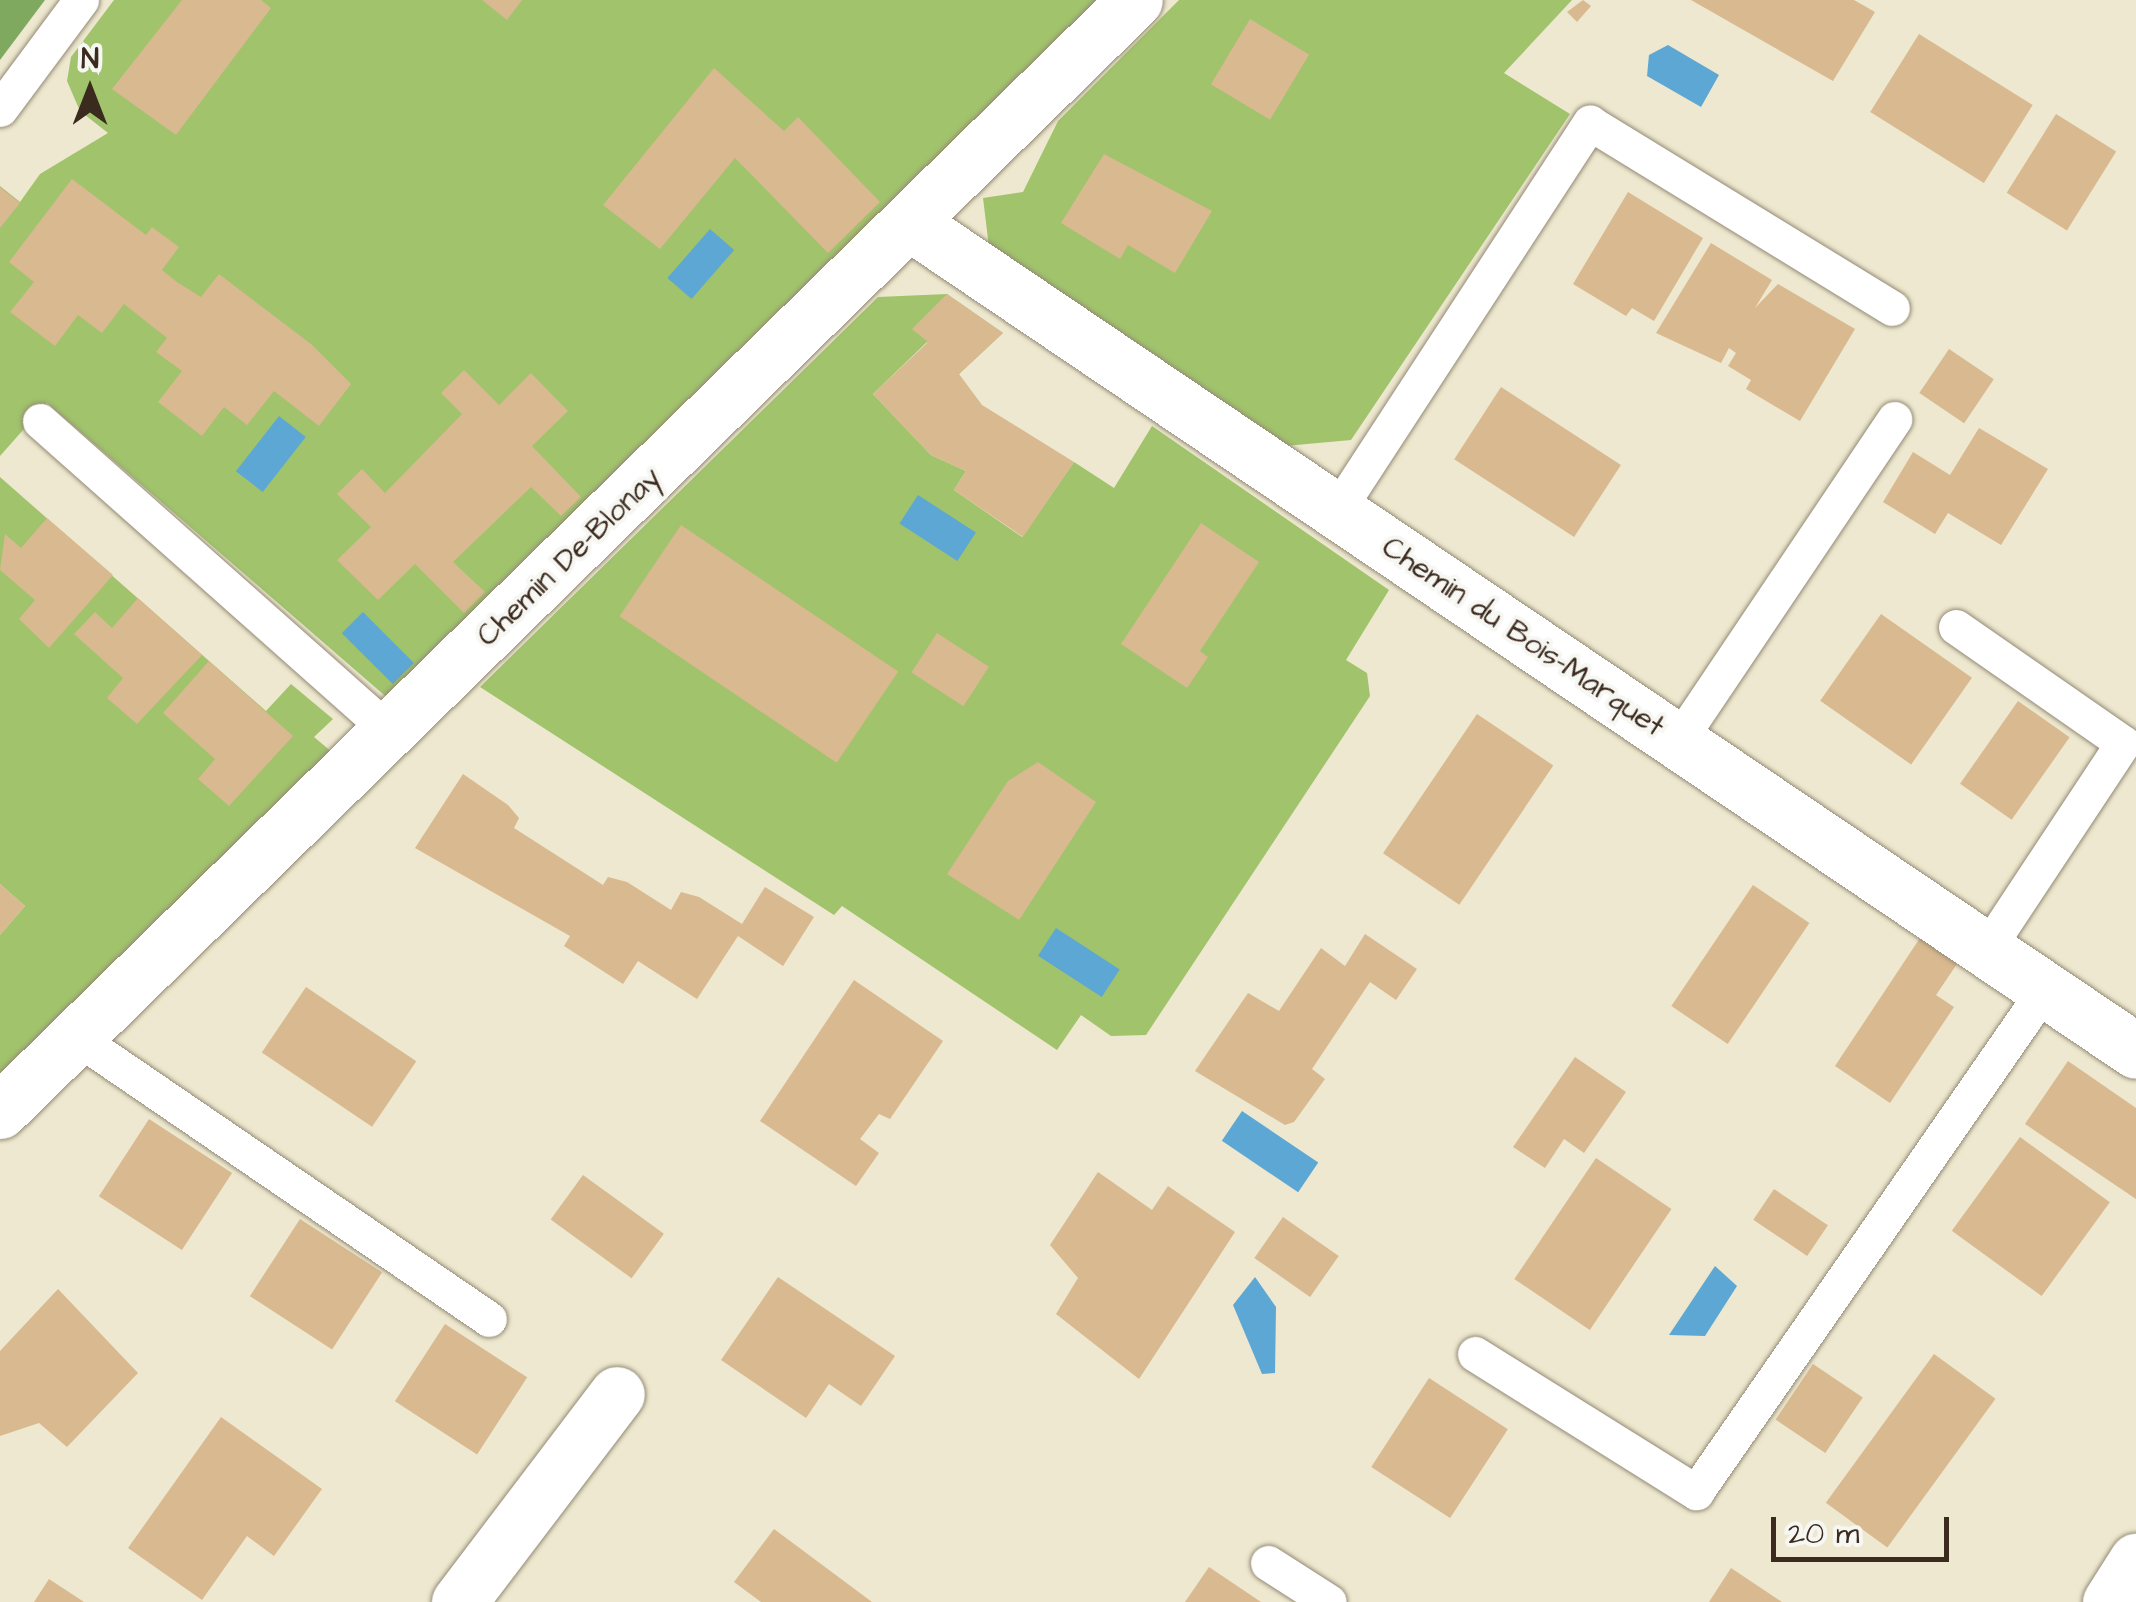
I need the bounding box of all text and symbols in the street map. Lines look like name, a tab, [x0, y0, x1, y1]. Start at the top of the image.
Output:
north arrow	[40, 40, 140, 140]
text: N	[81, 40, 99, 79]
street label: Chemin De-Blonay	[470, 460, 668, 654]
street label: Chemin du Bois-Marquet	[1375, 529, 1671, 745]
scale bar	[1776, 1497, 1954, 1559]
text: 20 m	[1788, 1513, 1859, 1555]

